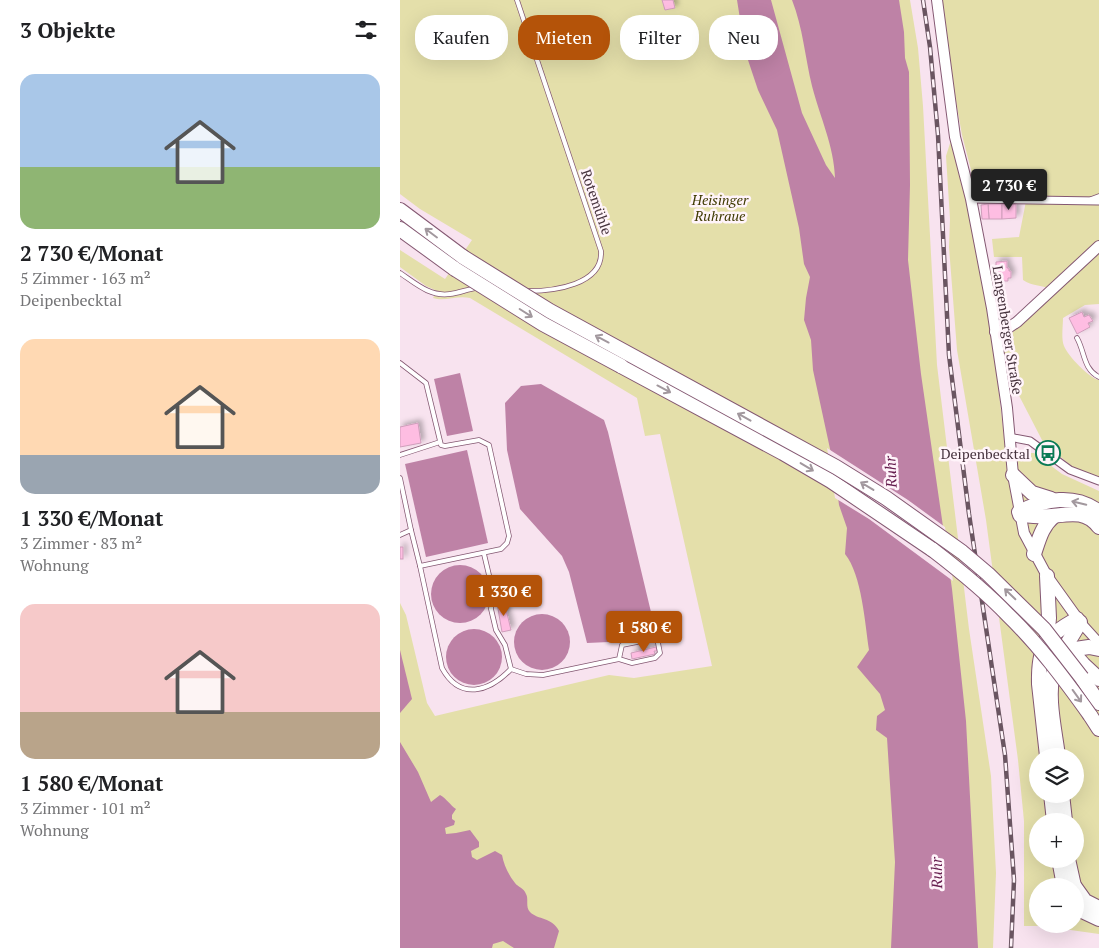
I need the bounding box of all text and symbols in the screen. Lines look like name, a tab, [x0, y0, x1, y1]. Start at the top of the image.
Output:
chip: Kaufen	[415, 15, 508, 60]
chip: Mieten	[518, 15, 610, 60]
chip: Filter	[620, 15, 699, 60]
chip: Neu	[709, 15, 778, 60]
text: 3 Objekte	[20, 16, 116, 44]
icon: filters	[352, 16, 380, 44]
icon: home	[155, 107, 245, 197]
street label: Rotemühle	[577, 167, 617, 237]
pin: 2 730 €	[963, 168, 1055, 211]
text: 2 730 €	[982, 174, 1036, 196]
park label: Heisinger Ruhraue	[691, 190, 749, 225]
one-way arrow	[424, 228, 438, 238]
text: 2 730 €/Monat	[20, 239, 164, 267]
street label: Langenberger Straße	[988, 264, 1028, 396]
text: 5 Zimmer · 163 m²	[20, 267, 151, 289]
text: Deipenbecktal	[20, 289, 122, 311]
one-way arrow	[518, 309, 532, 319]
one-way arrow	[594, 334, 609, 344]
icon: home	[155, 372, 245, 462]
one-way arrow	[656, 385, 671, 394]
one-way arrow	[738, 411, 752, 421]
bus stop icon: Deipenbecktal	[1035, 440, 1061, 466]
place label: Deipenbecktal	[941, 444, 1030, 463]
water label: Ruhr	[879, 455, 901, 489]
one-way arrow	[799, 462, 813, 472]
one-way arrow	[860, 480, 874, 490]
one-way arrow	[1071, 497, 1087, 507]
text: 1 330 €/Monat	[20, 504, 164, 532]
text: 3 Zimmer · 83 m²	[20, 532, 142, 554]
text: Wohnung	[20, 554, 89, 576]
pin: 1 330 €	[458, 574, 550, 617]
text: 1 330 €	[477, 580, 531, 602]
one-way arrow	[1003, 588, 1016, 600]
pin: 1 580 €	[598, 610, 690, 653]
text: 1 580 €	[617, 616, 671, 638]
icon: home	[155, 637, 245, 727]
one-way arrow	[1071, 689, 1082, 702]
map controls	[1029, 748, 1084, 933]
button: layers	[1029, 748, 1084, 803]
text: 1 580 €/Monat	[20, 769, 164, 797]
text: 3 Zimmer · 101 m²	[20, 797, 151, 819]
button: +	[1029, 813, 1084, 868]
text: Wohnung	[20, 819, 89, 841]
water label: Ruhr	[926, 856, 946, 890]
button: −	[1029, 878, 1084, 933]

